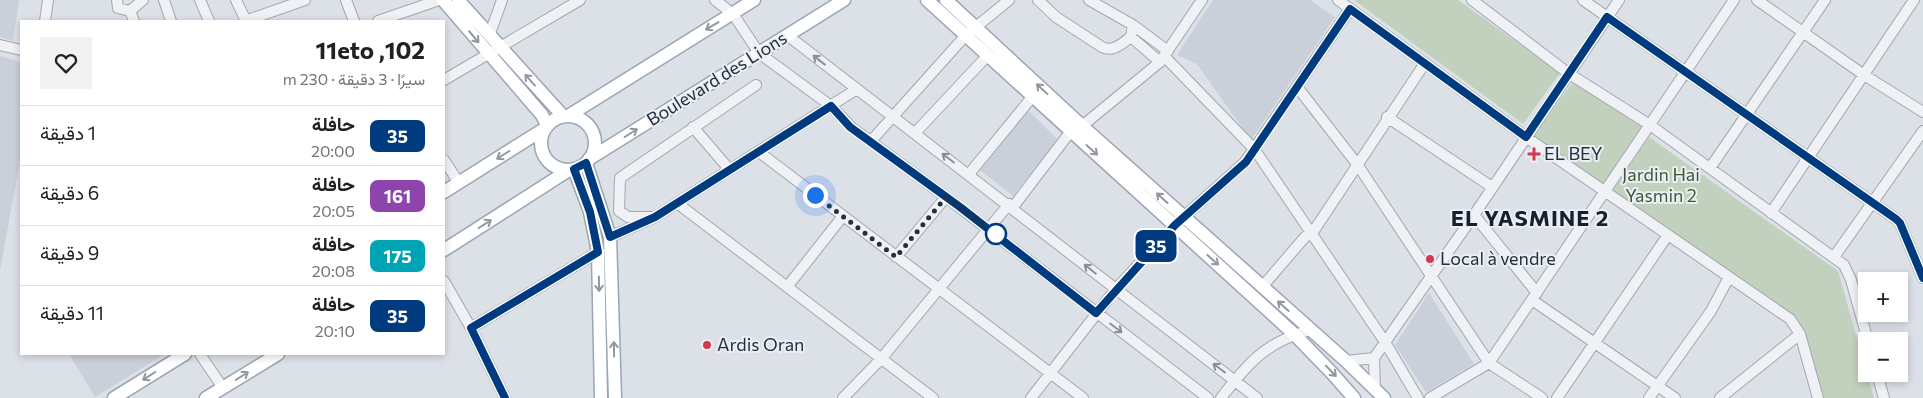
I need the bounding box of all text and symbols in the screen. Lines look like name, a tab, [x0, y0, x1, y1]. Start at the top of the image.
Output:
one-way arrow	[706, 21, 720, 31]
street label: Boulevard des Lions	[642, 26, 791, 130]
one-way arrow	[468, 31, 480, 44]
text: 102, 11eto	[315, 35, 425, 64]
button: heart	[40, 37, 92, 89]
one-way arrow	[813, 54, 826, 65]
text: سيرًا · 3 دقيقة · 230 m	[283, 69, 425, 88]
one-way arrow	[524, 74, 536, 87]
one-way arrow	[1035, 83, 1048, 95]
text: حافلة	[312, 112, 355, 135]
text: 1 دقيقة	[40, 121, 96, 144]
text: 35	[387, 125, 408, 147]
one-way arrow	[623, 128, 637, 138]
text: 20:00	[311, 141, 355, 160]
place label: EL BEY	[1544, 142, 1603, 164]
one-way arrow	[1086, 144, 1099, 156]
marker: EL BEY	[1528, 148, 1540, 160]
one-way arrow	[496, 150, 510, 161]
one-way arrow	[942, 153, 955, 164]
park label: Jardin Hai Yasmin 2	[1622, 163, 1700, 206]
text: حافلة	[312, 172, 355, 195]
text: 6 دقيقة	[40, 181, 99, 204]
your location	[803, 183, 828, 208]
text: 161	[384, 185, 411, 207]
one-way arrow	[1156, 192, 1169, 204]
text: 20:05	[312, 201, 355, 220]
district label: EL YASMINE 2	[1451, 204, 1609, 231]
one-way arrow	[477, 219, 491, 229]
unlabelled marker	[985, 223, 1007, 245]
line badge: 35	[1134, 230, 1178, 262]
text: حافلة	[312, 232, 355, 255]
text: 35	[1146, 235, 1166, 257]
text: 9 دقيقة	[40, 241, 99, 264]
text: 175	[383, 245, 412, 267]
place label: Local à vendre	[1440, 247, 1556, 269]
marker: Local à vendre	[1424, 253, 1436, 265]
one-way arrow	[1206, 254, 1219, 265]
text: 20:08	[312, 261, 355, 280]
one-way arrow	[1084, 264, 1097, 275]
map controls	[1858, 272, 1908, 382]
button: +	[1858, 272, 1908, 322]
one-way arrow	[594, 276, 604, 292]
text: حافلة	[312, 292, 355, 315]
one-way arrow	[1277, 300, 1290, 312]
text: 11 دقيقة	[40, 301, 104, 324]
text: 35	[387, 305, 408, 327]
text: 20:10	[315, 321, 355, 340]
one-way arrow	[1109, 323, 1122, 334]
button: −	[1858, 332, 1908, 382]
place label: Ardis Oran	[717, 333, 804, 355]
marker: Ardis Oran	[701, 339, 713, 351]
one-way arrow	[609, 342, 618, 358]
one-way arrow	[1212, 363, 1225, 374]
one-way arrow	[1325, 365, 1337, 377]
one-way arrow	[235, 370, 249, 381]
one-way arrow	[143, 371, 157, 381]

